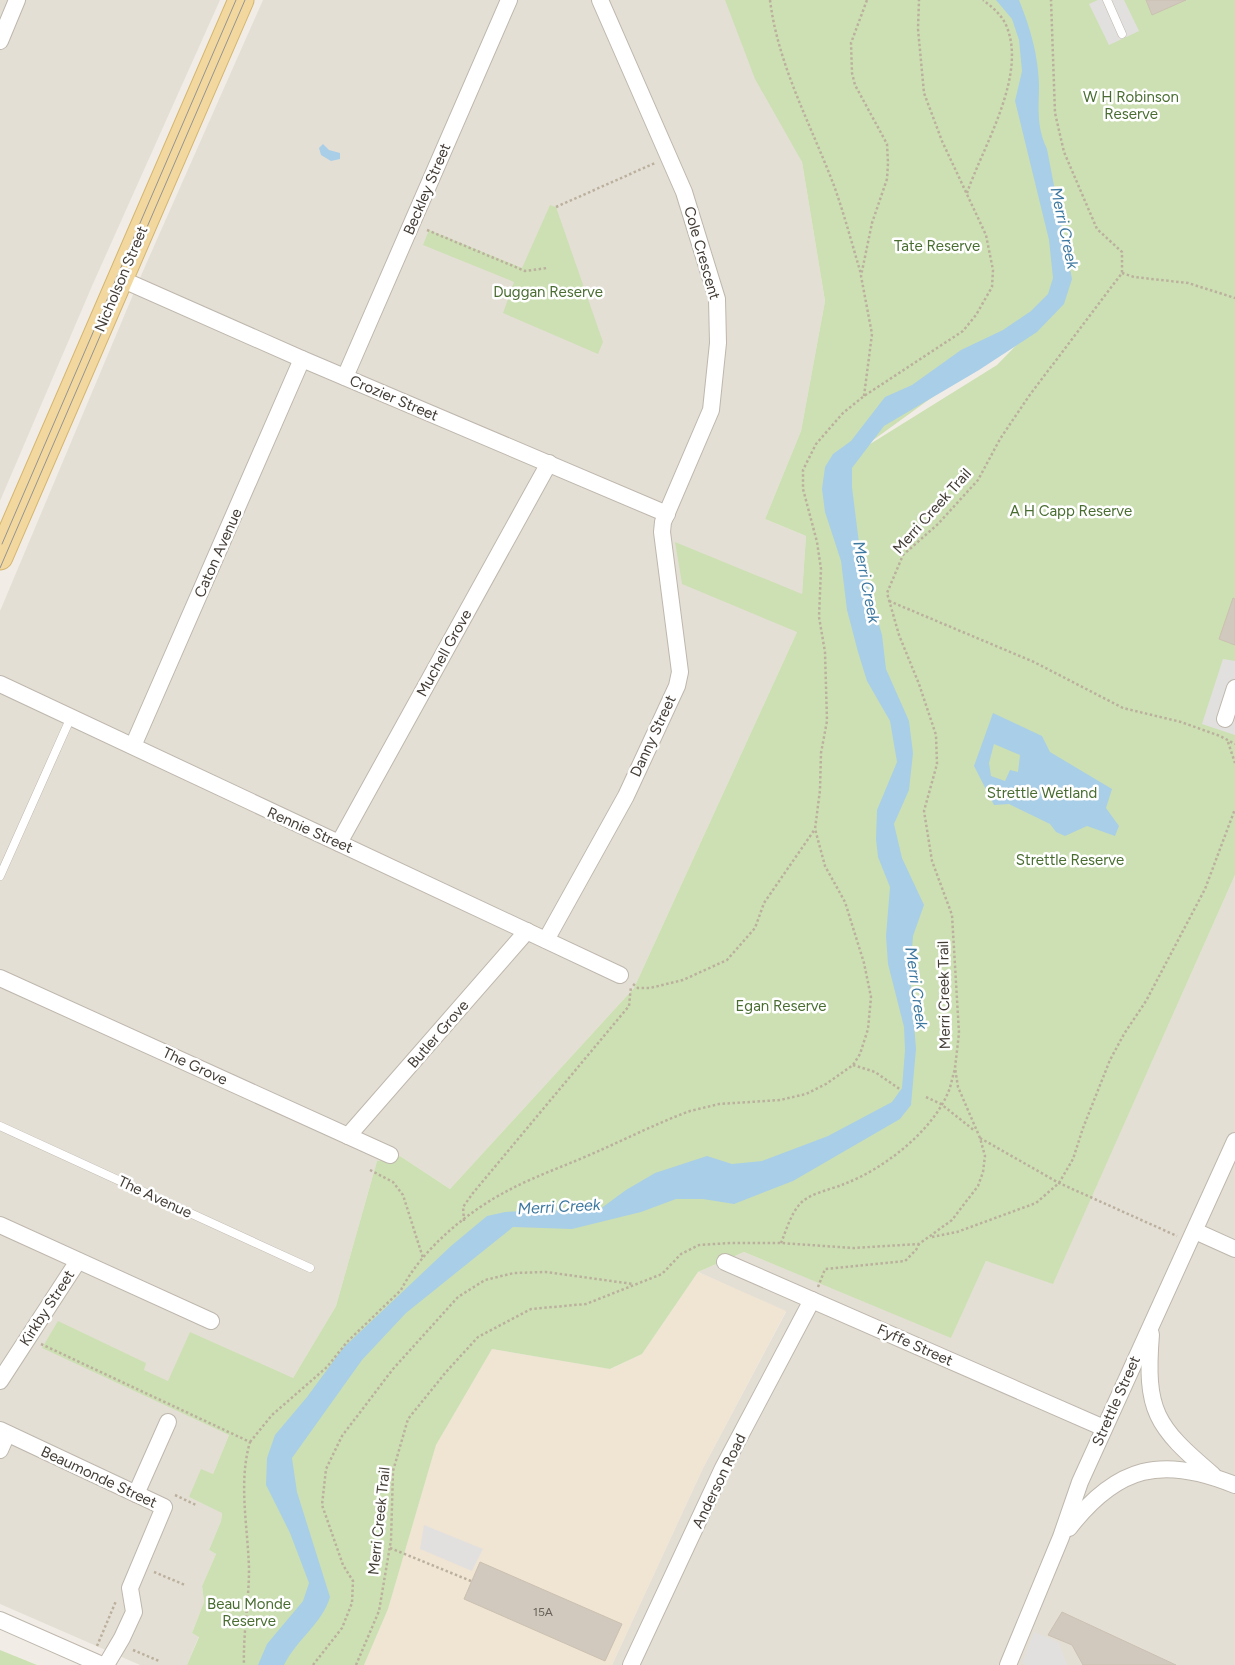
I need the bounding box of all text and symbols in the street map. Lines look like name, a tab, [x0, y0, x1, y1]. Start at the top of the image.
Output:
park label: W H Robinson Reserve	[1083, 88, 1179, 123]
street label: Beckley Street	[400, 140, 454, 237]
water label: Merri Creek	[1047, 185, 1083, 272]
street label: Cole Crescent	[680, 204, 724, 302]
street label: Nicholson Street	[91, 223, 152, 335]
park label: Tate Reserve	[894, 237, 980, 255]
park label: Duggan Reserve	[493, 283, 603, 301]
street label: Crozier Street	[347, 371, 441, 425]
street label: Merri Creek Trail	[889, 465, 975, 557]
park label: A H Capp Reserve	[1010, 502, 1132, 520]
street label: Caton Avenue	[190, 506, 246, 600]
water label: Merri Creek	[849, 539, 884, 626]
street label: Muchell Grove	[413, 606, 475, 700]
street label: Danny Street	[626, 692, 680, 780]
park label: Strettle Wetland	[987, 784, 1097, 802]
street label: Rennie Street	[264, 803, 356, 857]
park label: Strettle Reserve	[1016, 851, 1124, 869]
street label: Merri Creek Trail	[934, 941, 954, 1049]
water label: Merri Creek	[901, 946, 932, 1032]
street label: Butler Grove	[404, 996, 472, 1072]
park label: Egan Reserve	[735, 997, 827, 1015]
street label: The Grove	[160, 1043, 230, 1089]
street label: The Avenue	[115, 1172, 195, 1222]
water label: Merri Creek	[517, 1195, 602, 1218]
street label: Kirkby Street	[16, 1266, 78, 1349]
street label: Fyffe Street	[874, 1320, 956, 1370]
street label: Strettle Street	[1088, 1353, 1144, 1449]
street label: Anderson Road	[688, 1431, 750, 1531]
street label: Beaumonde Street	[38, 1442, 160, 1512]
street label: Merri Creek Trail	[364, 1466, 394, 1576]
park label: Beau Monde Reserve	[207, 1595, 291, 1630]
house number: 15A	[533, 1605, 553, 1619]

